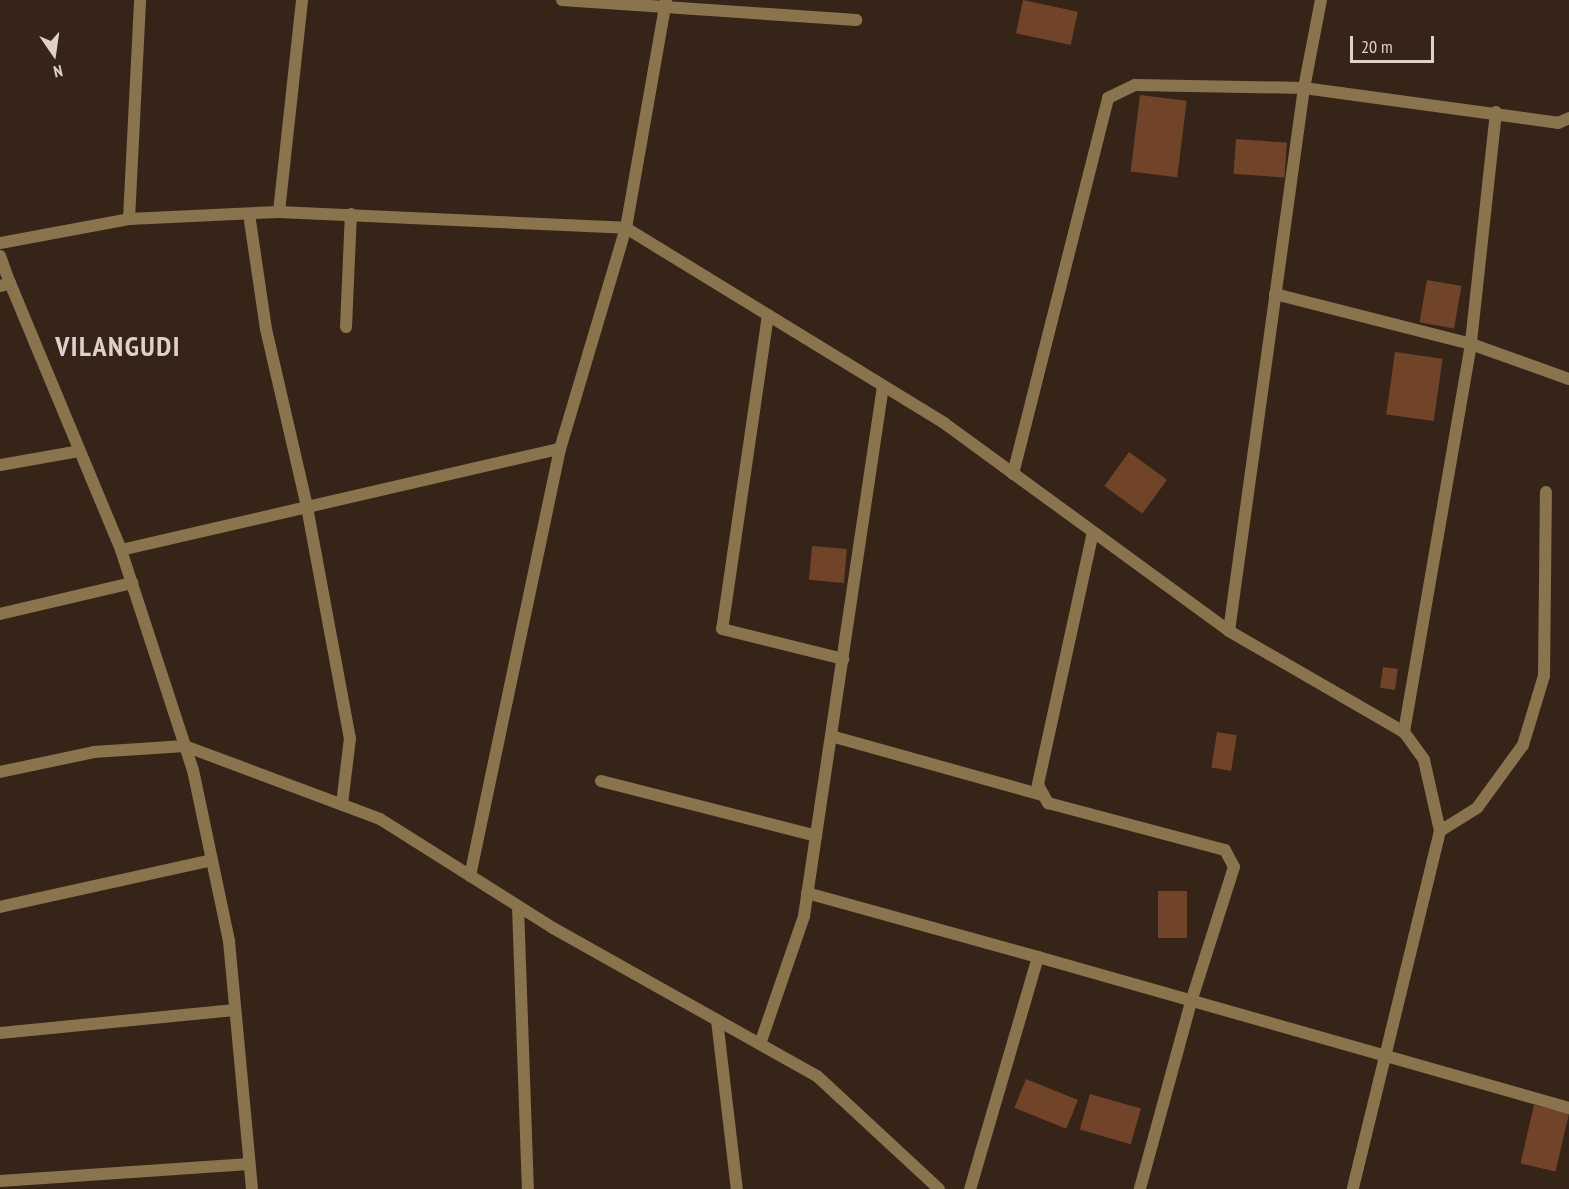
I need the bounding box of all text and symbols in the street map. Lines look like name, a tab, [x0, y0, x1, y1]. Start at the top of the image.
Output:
north arrow	[24, 24, 84, 84]
scale bar	[1353, 24, 1437, 62]
text: 20 m	[1361, 35, 1393, 58]
text: N	[52, 61, 65, 82]
district label: VILANGUDI	[55, 329, 181, 363]

